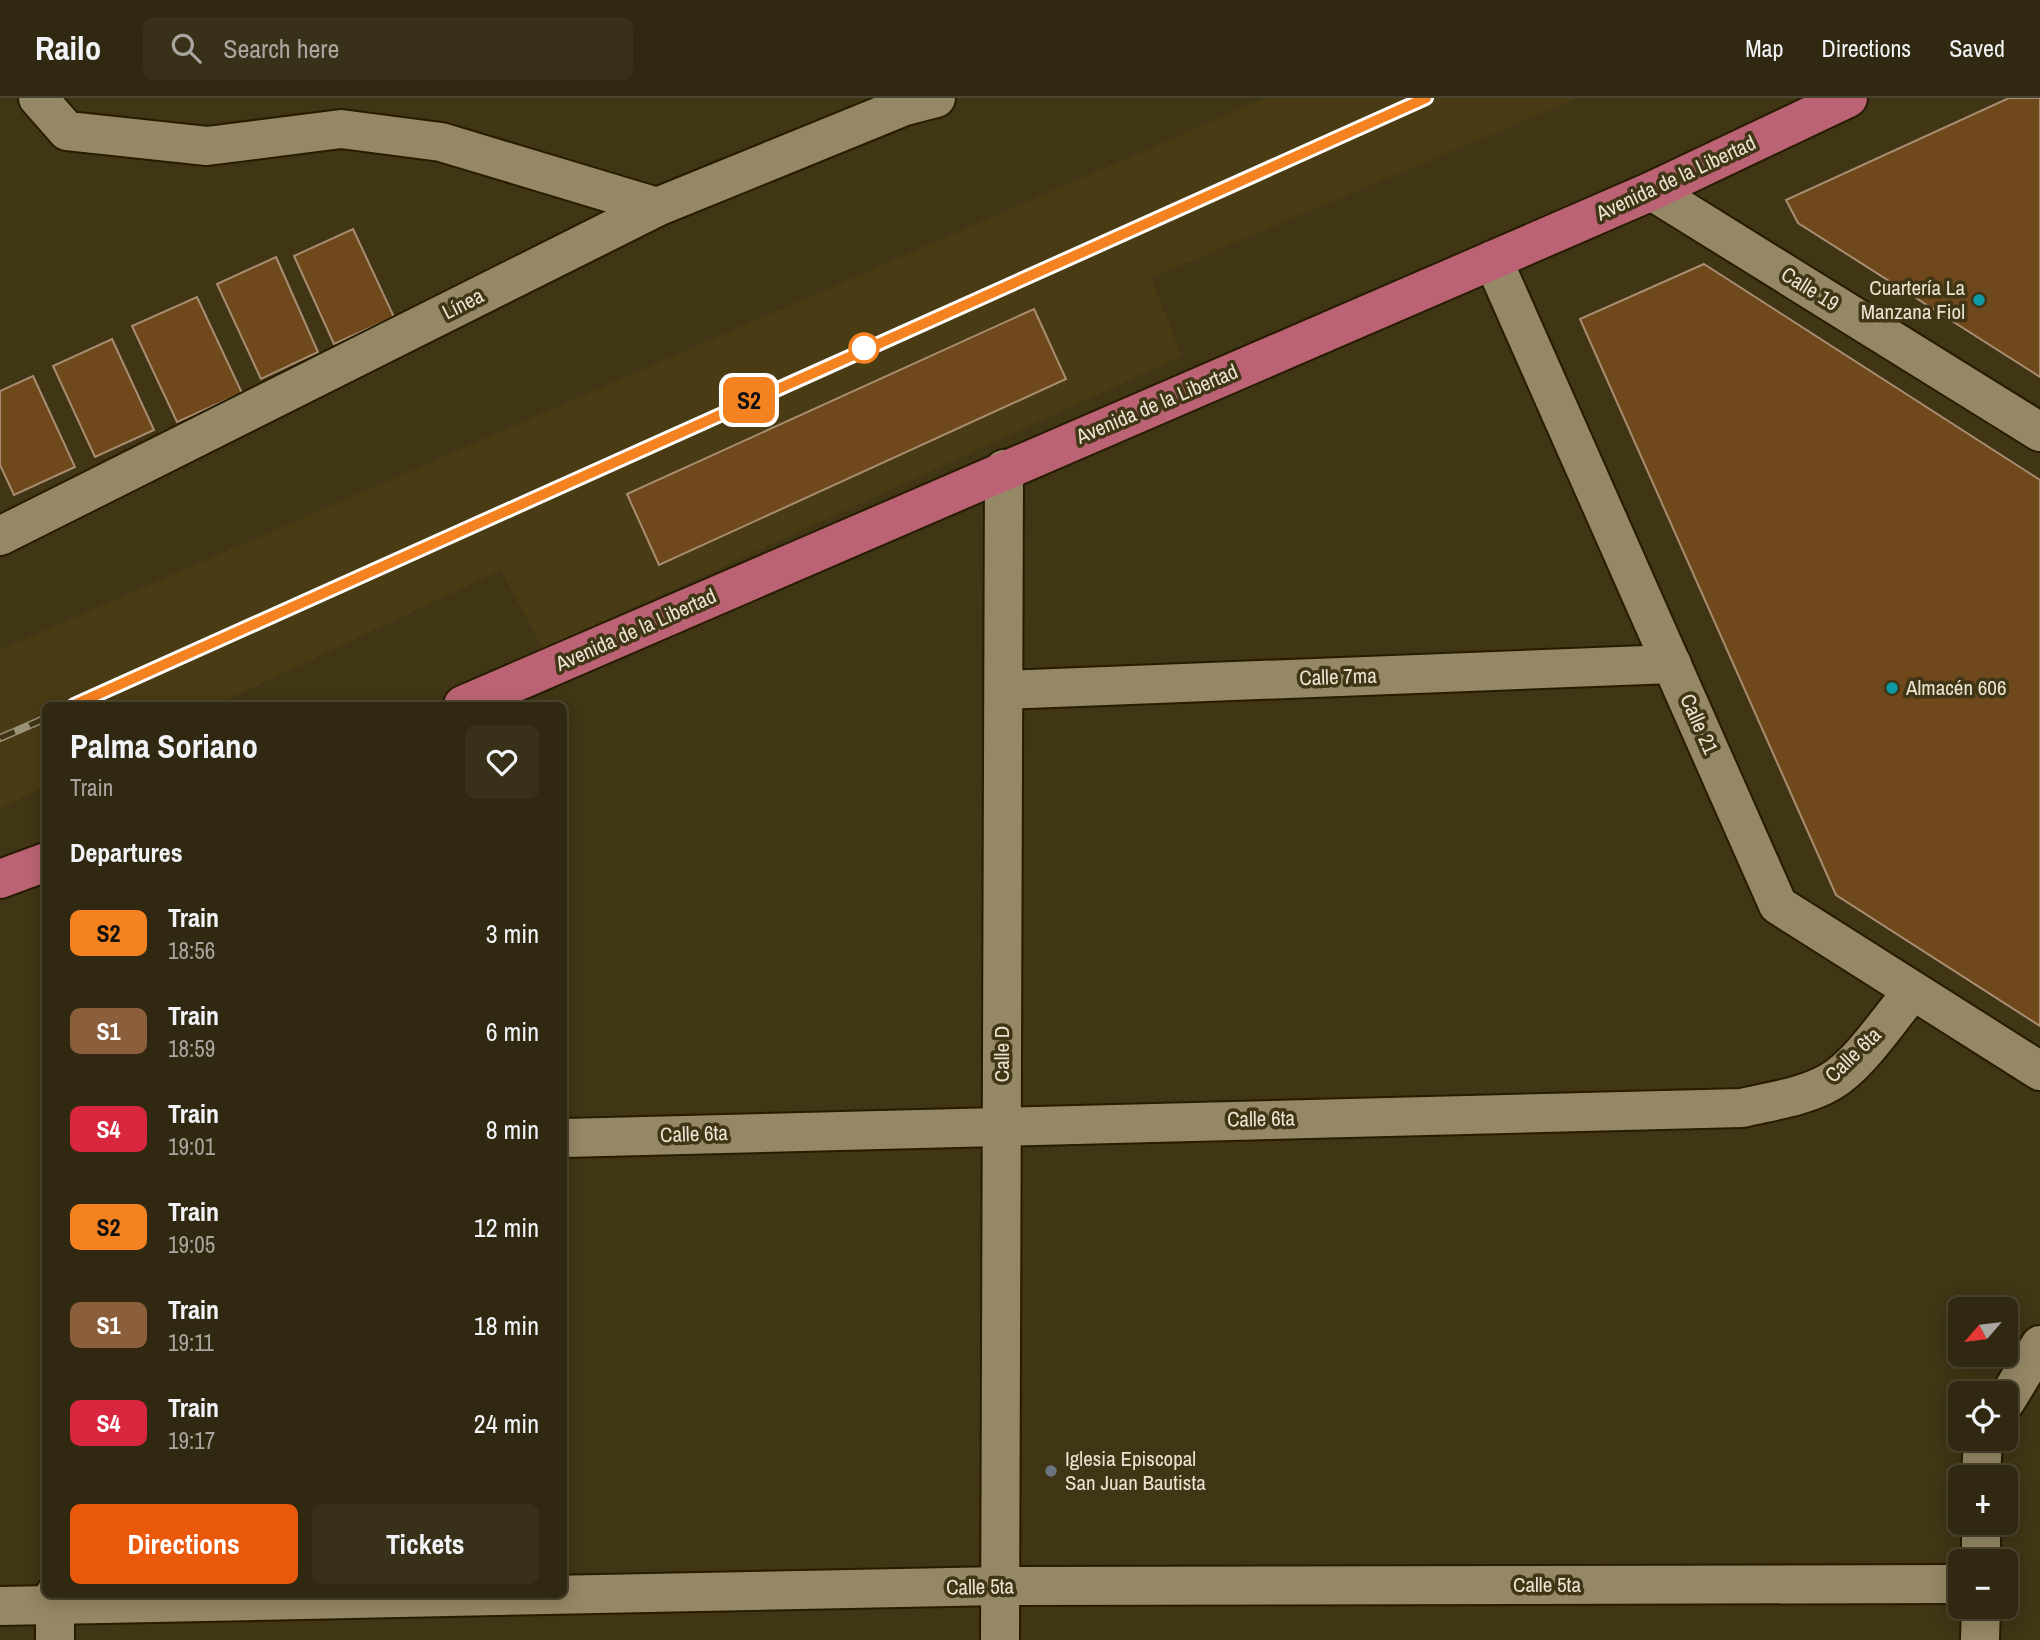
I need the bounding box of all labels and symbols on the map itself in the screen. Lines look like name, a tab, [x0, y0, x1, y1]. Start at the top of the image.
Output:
street label: Avenida de la Libertad	[1590, 128, 1760, 228]
street label: Calle 19	[1776, 260, 1845, 318]
place label: Cuartería La Manzana Fiol	[1861, 273, 1965, 326]
street label: Línea	[437, 281, 489, 326]
marker: Cuartería La Manzana Fiol	[1971, 292, 1987, 308]
unlabelled marker	[849, 333, 879, 363]
street label: Avenida de la Libertad	[1071, 356, 1242, 451]
line badge: S2	[718, 377, 780, 423]
street label: Avenida de la Libertad	[550, 581, 721, 678]
street label: Calle 7ma	[1299, 661, 1378, 692]
place label: Almacén 606	[1905, 673, 2007, 702]
marker: Almacén 606	[1884, 680, 1900, 696]
street label: Calle 21	[1673, 689, 1726, 759]
street label: Calle 6ta	[1818, 1020, 1887, 1089]
street label: Calle D	[987, 1026, 1016, 1082]
street label: Calle 6ta	[1227, 1103, 1296, 1134]
street label: Calle 6ta	[660, 1118, 729, 1149]
north arrow	[1948, 1297, 2018, 1367]
place label: Iglesia Episcopal San Juan Bautista	[1065, 1444, 1206, 1497]
marker: Iglesia Episcopal San Juan Bautista	[1043, 1463, 1059, 1479]
street label: Calle 5ta	[1513, 1570, 1581, 1599]
street label: Calle 5ta	[946, 1571, 1015, 1602]

